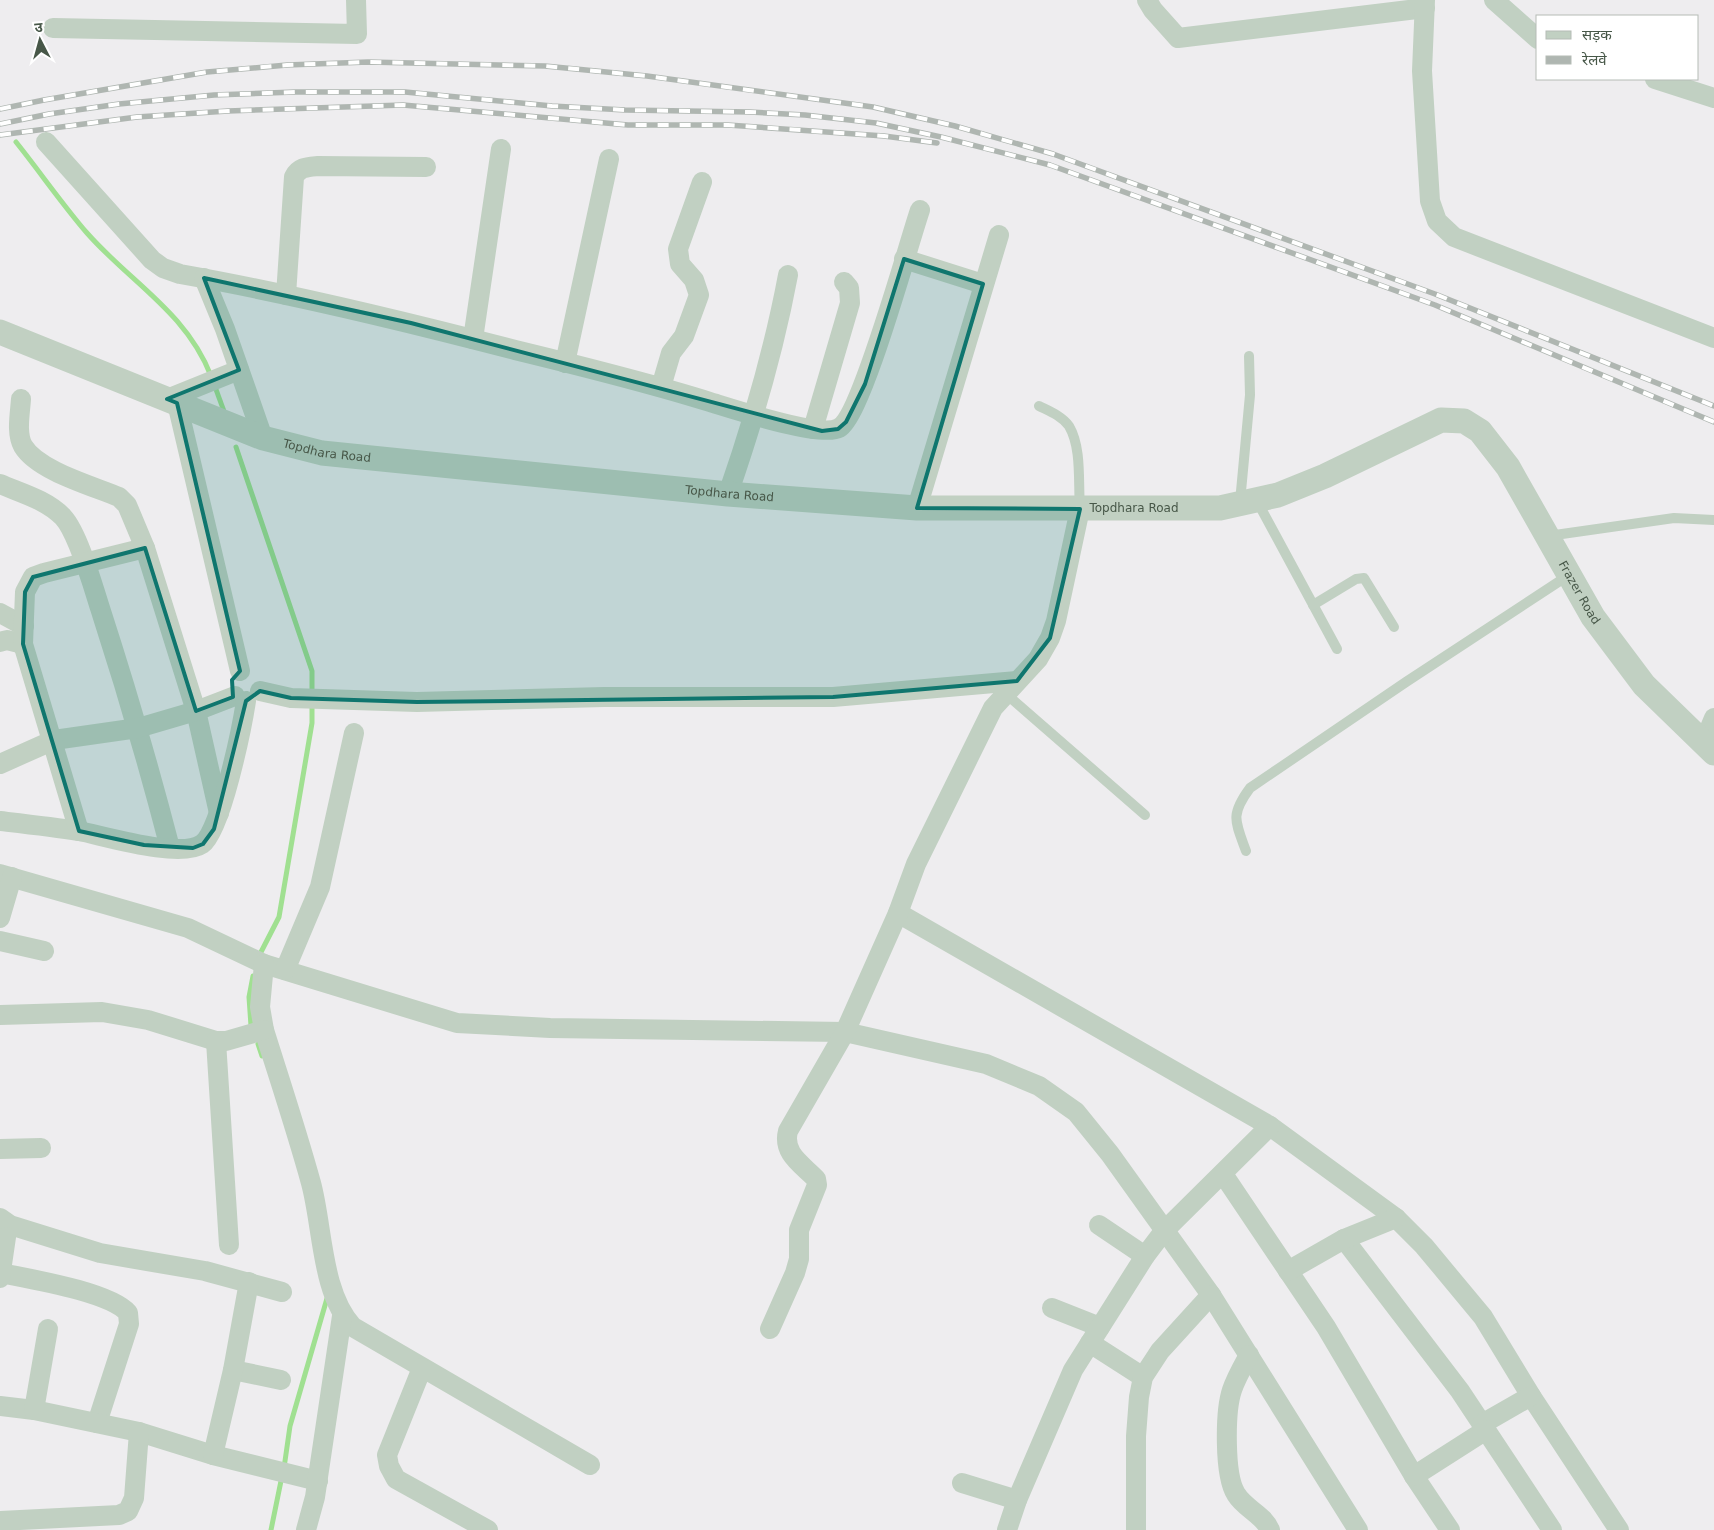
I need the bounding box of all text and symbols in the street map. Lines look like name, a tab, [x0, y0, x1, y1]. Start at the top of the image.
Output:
north arrow	[15, 15, 65, 65]
legend	[1536, 15, 1699, 80]
text: उ	[34, 19, 44, 35]
text: सड़क	[1582, 26, 1612, 44]
text: रेलवे	[1581, 51, 1607, 69]
street label: Topdhara Road	[281, 436, 372, 465]
street label: Topdhara Road	[683, 483, 774, 504]
street label: Topdhara Road	[1088, 501, 1179, 515]
street label: Frazer Road	[1556, 558, 1603, 627]

